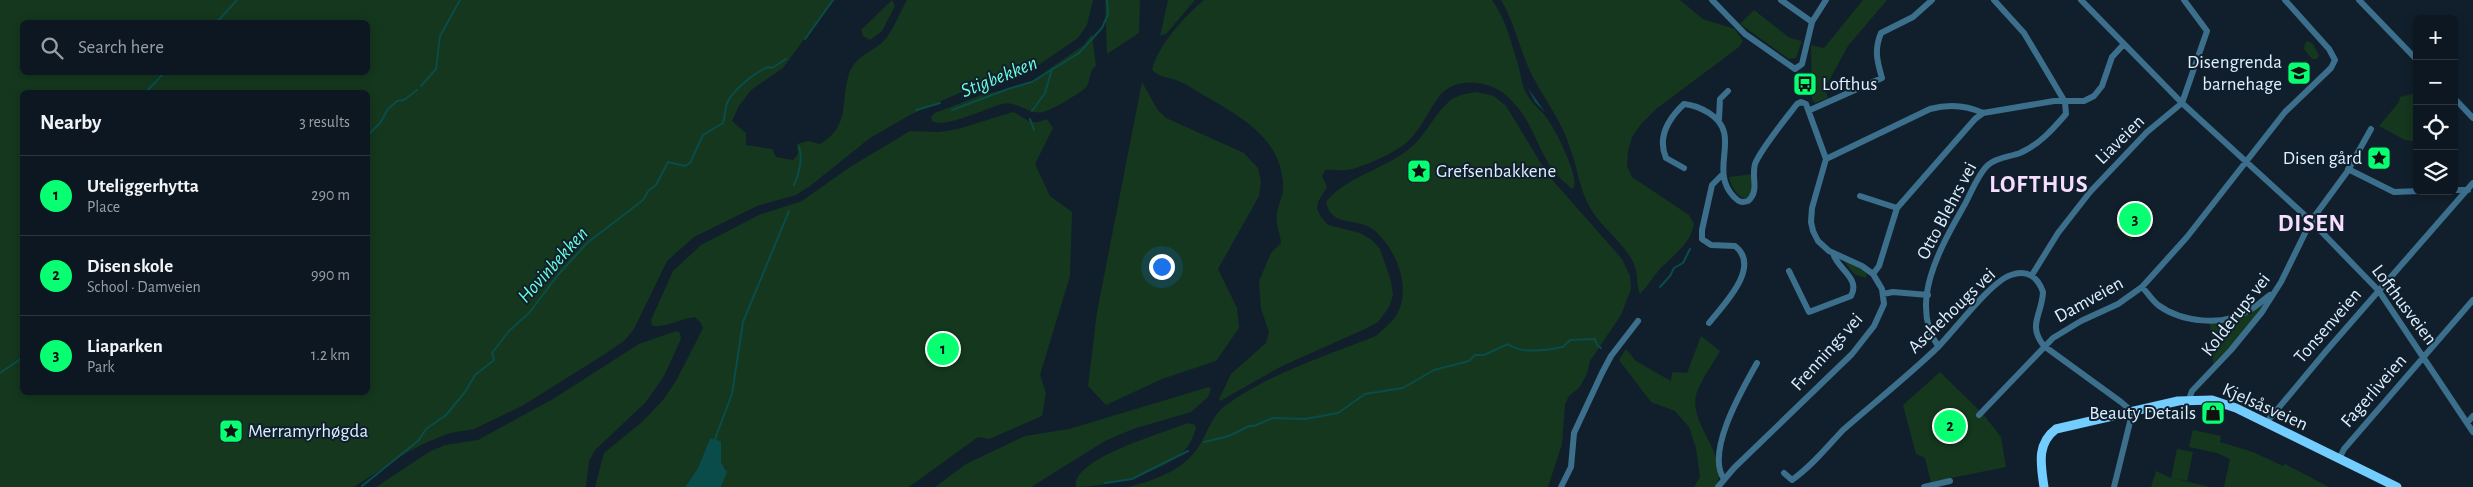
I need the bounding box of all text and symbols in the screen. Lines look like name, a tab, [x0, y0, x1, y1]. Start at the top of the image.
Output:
map controls	[2413, 15, 2458, 195]
button: +	[2413, 15, 2458, 60]
search box	[20, 20, 370, 75]
icon: search	[38, 34, 66, 62]
text: Search here	[78, 38, 164, 57]
water label: Stigbekken	[958, 53, 1040, 101]
place label: Disengrenda barnehage	[2187, 53, 2282, 94]
school or university icon: Disengrenda barnehage	[2286, 60, 2312, 86]
button: −	[2413, 60, 2458, 105]
bus stop icon: Lofthus	[1792, 71, 1818, 97]
place label: Lofthus	[1822, 75, 1877, 94]
button: locate	[2413, 105, 2458, 150]
text: Nearby	[40, 112, 101, 133]
street label: Liaveien	[2092, 112, 2148, 168]
text: 3 results	[299, 114, 350, 130]
place icon: Disen gård	[2366, 145, 2392, 171]
place label: Disen gård	[2283, 149, 2362, 168]
button: layers	[2413, 150, 2458, 195]
place icon: Grefsenbakkene	[1406, 158, 1432, 184]
street label: Otto Blehrs vei	[1913, 159, 1981, 263]
place label: Grefsenbakkene	[1436, 162, 1556, 181]
district label: LOFTHUS	[1989, 173, 2089, 197]
text: Uteliggerhytta	[87, 177, 199, 196]
text: 1	[53, 187, 59, 203]
text: 290 m	[311, 187, 350, 203]
text: Place	[87, 199, 120, 215]
pin: 3	[2119, 200, 2151, 238]
district label: DISEN	[2278, 212, 2346, 236]
water label: Hovinbekken	[514, 223, 592, 307]
your location	[1149, 254, 1175, 280]
text: Disen skole	[87, 257, 173, 276]
street label: Lofthusveien	[2368, 261, 2440, 349]
street label: Aschehougs vei	[1905, 265, 1999, 357]
text: 2	[52, 267, 60, 283]
text: 990 m	[311, 267, 350, 283]
street label: Kolderups vei	[2198, 270, 2274, 360]
street label: Damveien	[2051, 273, 2127, 327]
text: School · Damveien	[87, 279, 201, 295]
street label: Tonsenveien	[2291, 285, 2365, 367]
street label: Frennings vei	[1788, 310, 1866, 394]
pin: 1	[927, 330, 959, 368]
text: Liaparken	[87, 337, 163, 356]
text: 3	[53, 347, 59, 363]
text: 1.2 km	[311, 347, 350, 363]
street label: Fagerliveien	[2337, 351, 2411, 431]
text: Park	[87, 359, 115, 375]
street label: Kjelsåsveien	[2219, 380, 2311, 434]
shop icon: Beauty Details	[2200, 400, 2226, 426]
place label: Beauty Details	[2089, 404, 2196, 423]
pin: 2	[1934, 407, 1966, 445]
place icon: Merramyrhøgda	[218, 418, 244, 444]
place label: Merramyrhøgda	[248, 422, 368, 441]

